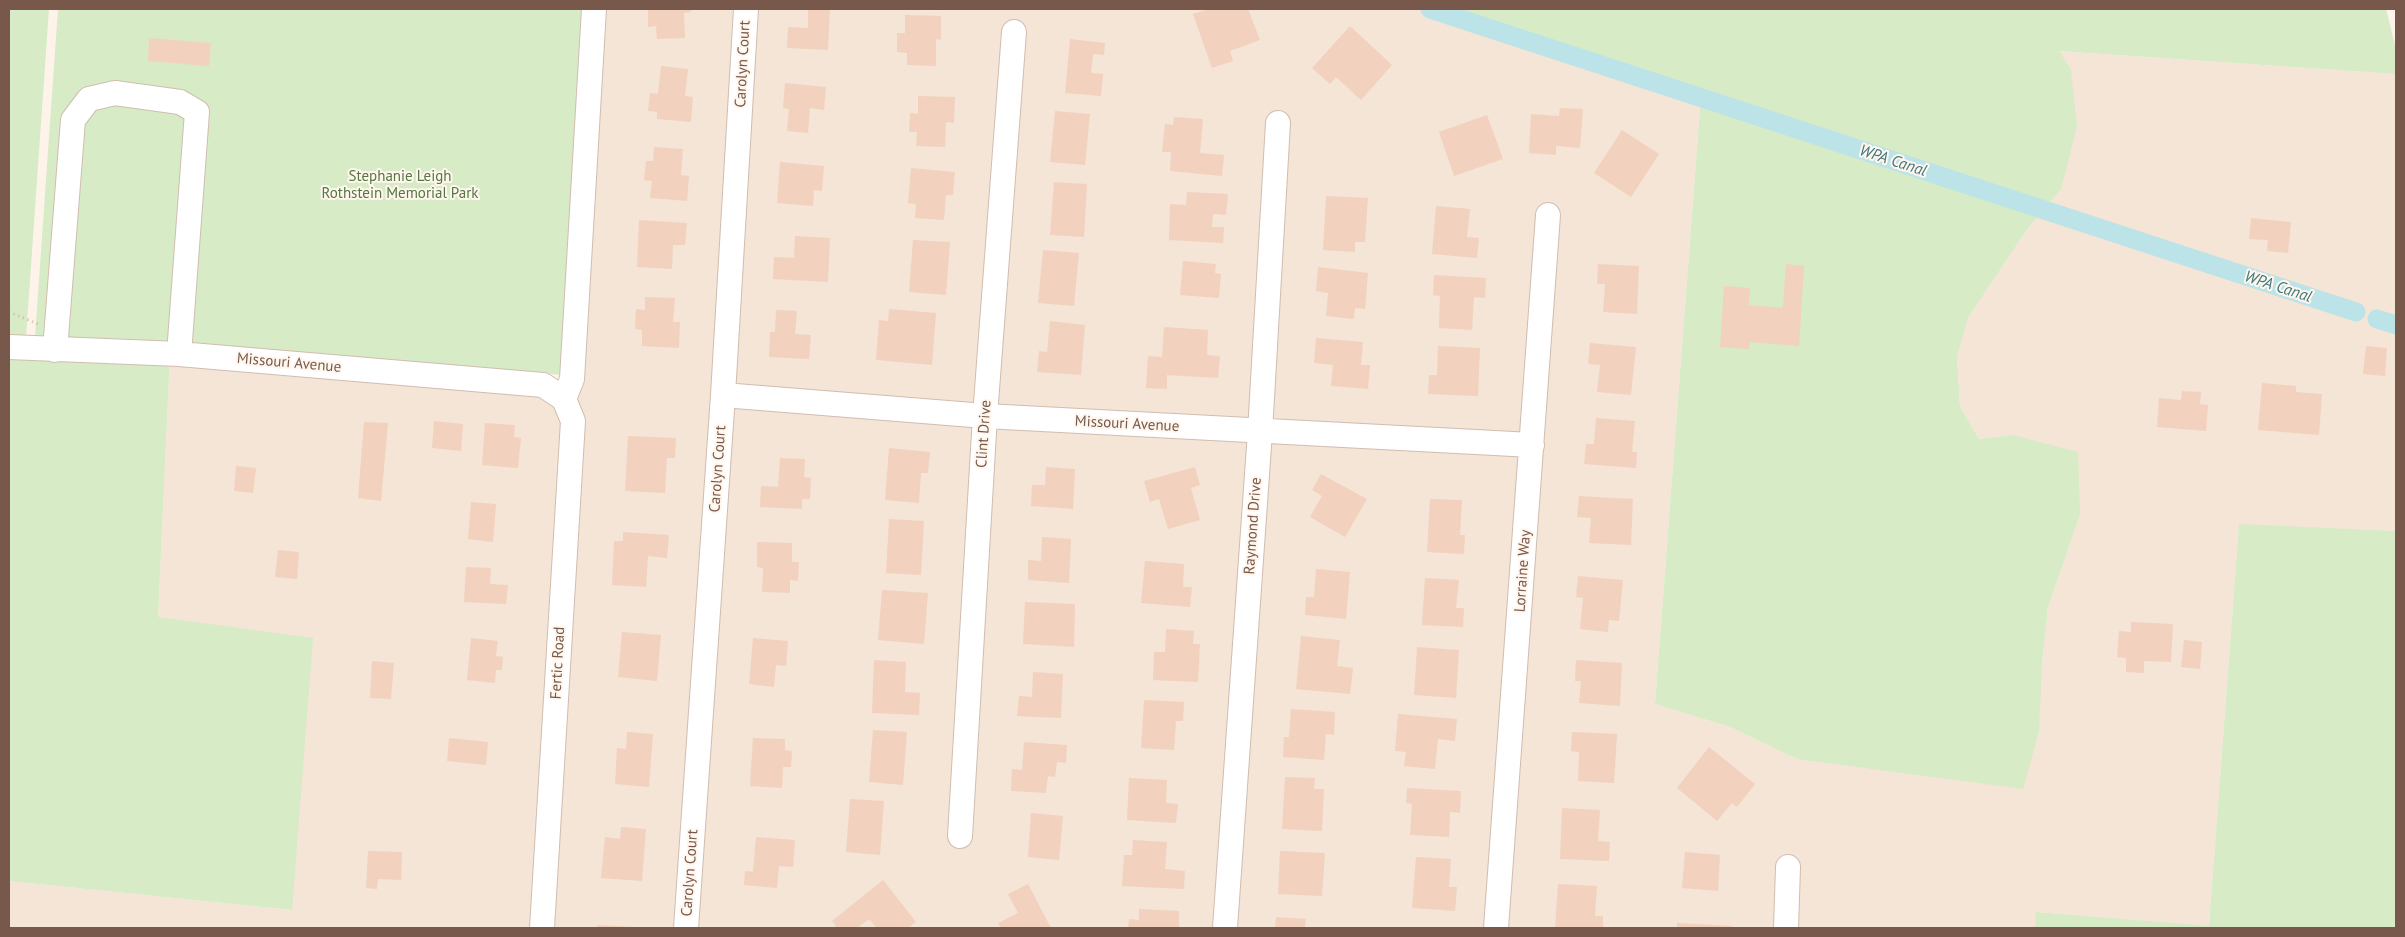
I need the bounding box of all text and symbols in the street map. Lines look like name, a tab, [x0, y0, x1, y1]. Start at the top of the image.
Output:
street label: Carolyn Court	[732, 20, 754, 108]
water label: WPA Canal	[1857, 141, 1929, 181]
park label: Stephanie Leigh Rothstein Memorial Park	[322, 168, 478, 203]
water label: WPA Canal	[2242, 267, 2314, 307]
street label: Missouri Avenue	[236, 349, 342, 377]
street label: Clint Drive	[973, 400, 995, 468]
street label: Missouri Avenue	[1074, 412, 1180, 436]
street label: Carolyn Court	[706, 425, 730, 513]
street label: Raymond Drive	[1241, 477, 1265, 575]
street label: Lorraine Way	[1511, 529, 1535, 613]
street label: Fertic Road	[547, 626, 569, 700]
street label: Carolyn Court	[678, 829, 702, 917]

